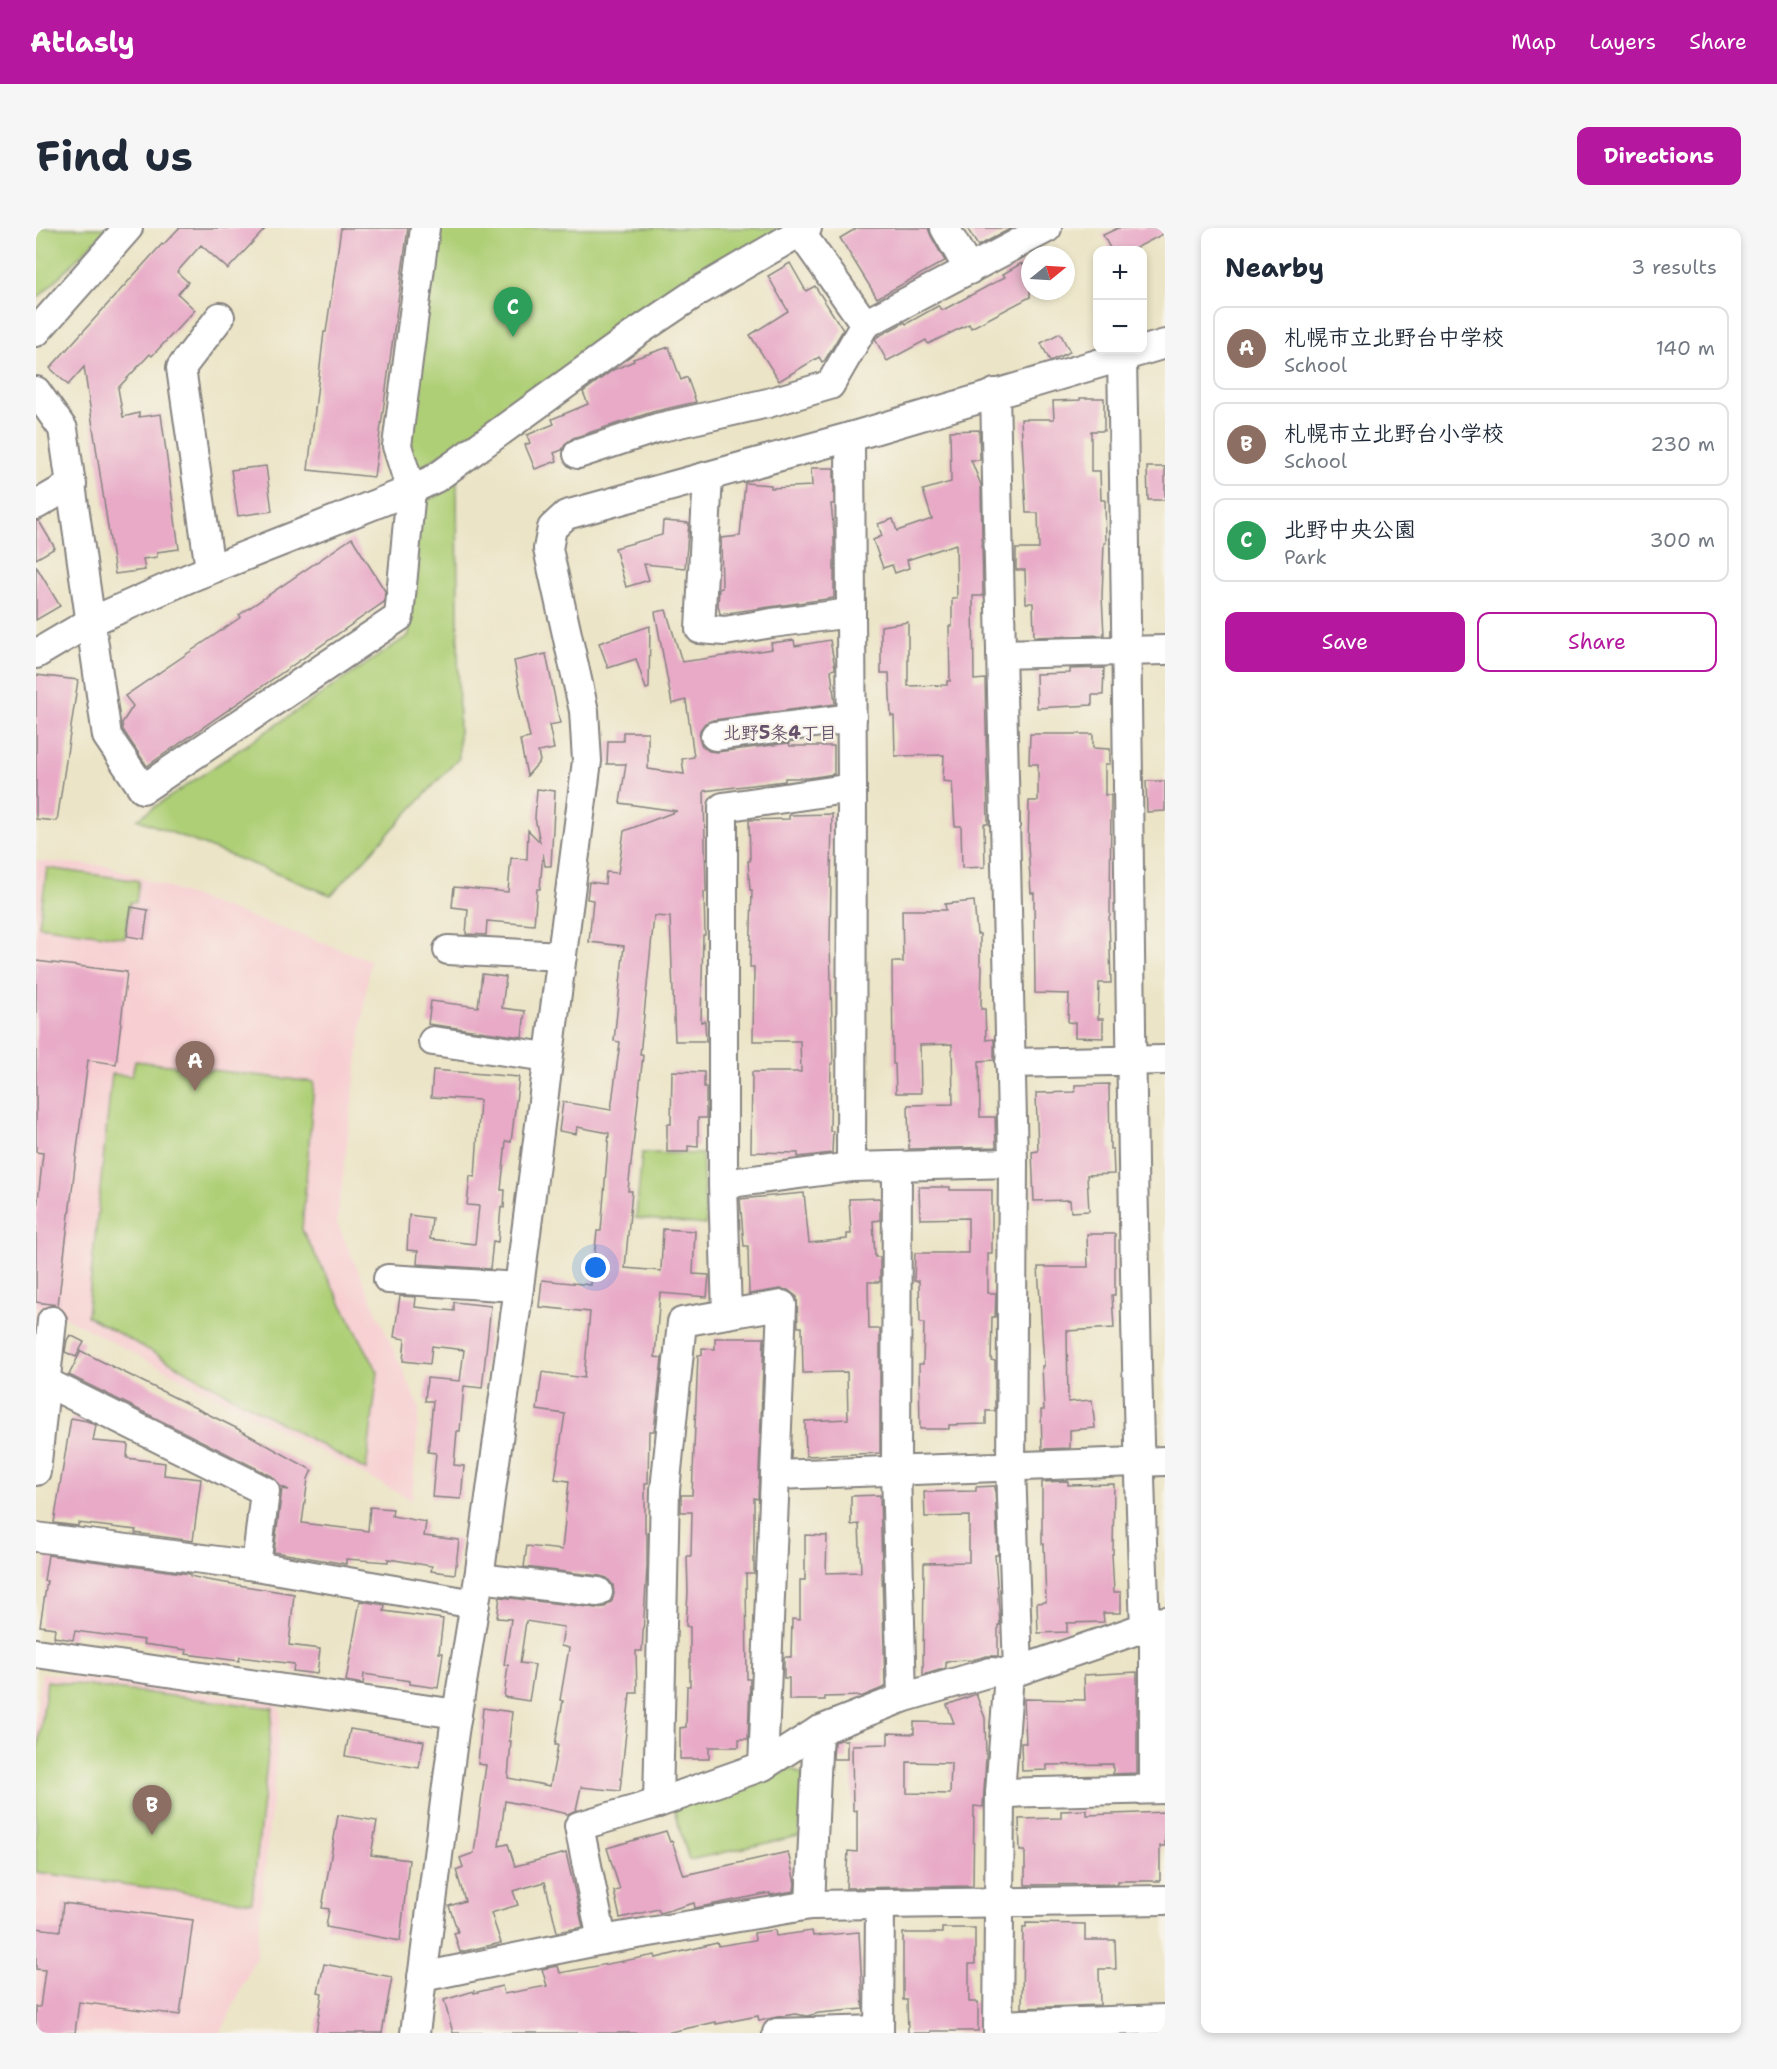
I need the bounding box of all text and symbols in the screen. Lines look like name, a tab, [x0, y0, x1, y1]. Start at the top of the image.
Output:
text: Atlasly	[30, 23, 135, 61]
text: Map	[1511, 28, 1556, 56]
text: Layers	[1589, 28, 1656, 56]
text: Share	[1689, 28, 1747, 56]
button: Directions	[1577, 127, 1741, 185]
text: Find us	[36, 128, 193, 184]
north arrow	[1021, 246, 1075, 300]
map controls	[1093, 246, 1147, 354]
button: +	[1093, 246, 1147, 300]
text: Nearby	[1225, 250, 1324, 285]
text: 3 results	[1631, 254, 1717, 280]
pin: C	[494, 288, 532, 337]
button: −	[1093, 300, 1147, 354]
text: 札幌市立北野台中学校	[1284, 323, 1504, 352]
text: A	[1239, 335, 1254, 361]
text: 140 m	[1656, 335, 1715, 361]
text: School	[1284, 352, 1347, 378]
text: 札幌市立北野台小学校	[1284, 419, 1504, 448]
text: B	[1240, 431, 1253, 457]
text: 230 m	[1650, 431, 1715, 457]
text: School	[1284, 448, 1347, 474]
text: 北野中央公園	[1284, 515, 1416, 544]
text: C	[1240, 527, 1253, 553]
text: 300 m	[1649, 527, 1715, 553]
text: Park	[1284, 544, 1327, 570]
button: Save	[1225, 612, 1465, 672]
button: Share	[1477, 612, 1717, 672]
district label: 北野5条4丁目	[723, 721, 837, 745]
pin: A	[176, 1042, 214, 1091]
your location	[581, 1253, 610, 1282]
pin: B	[132, 1786, 172, 1835]

